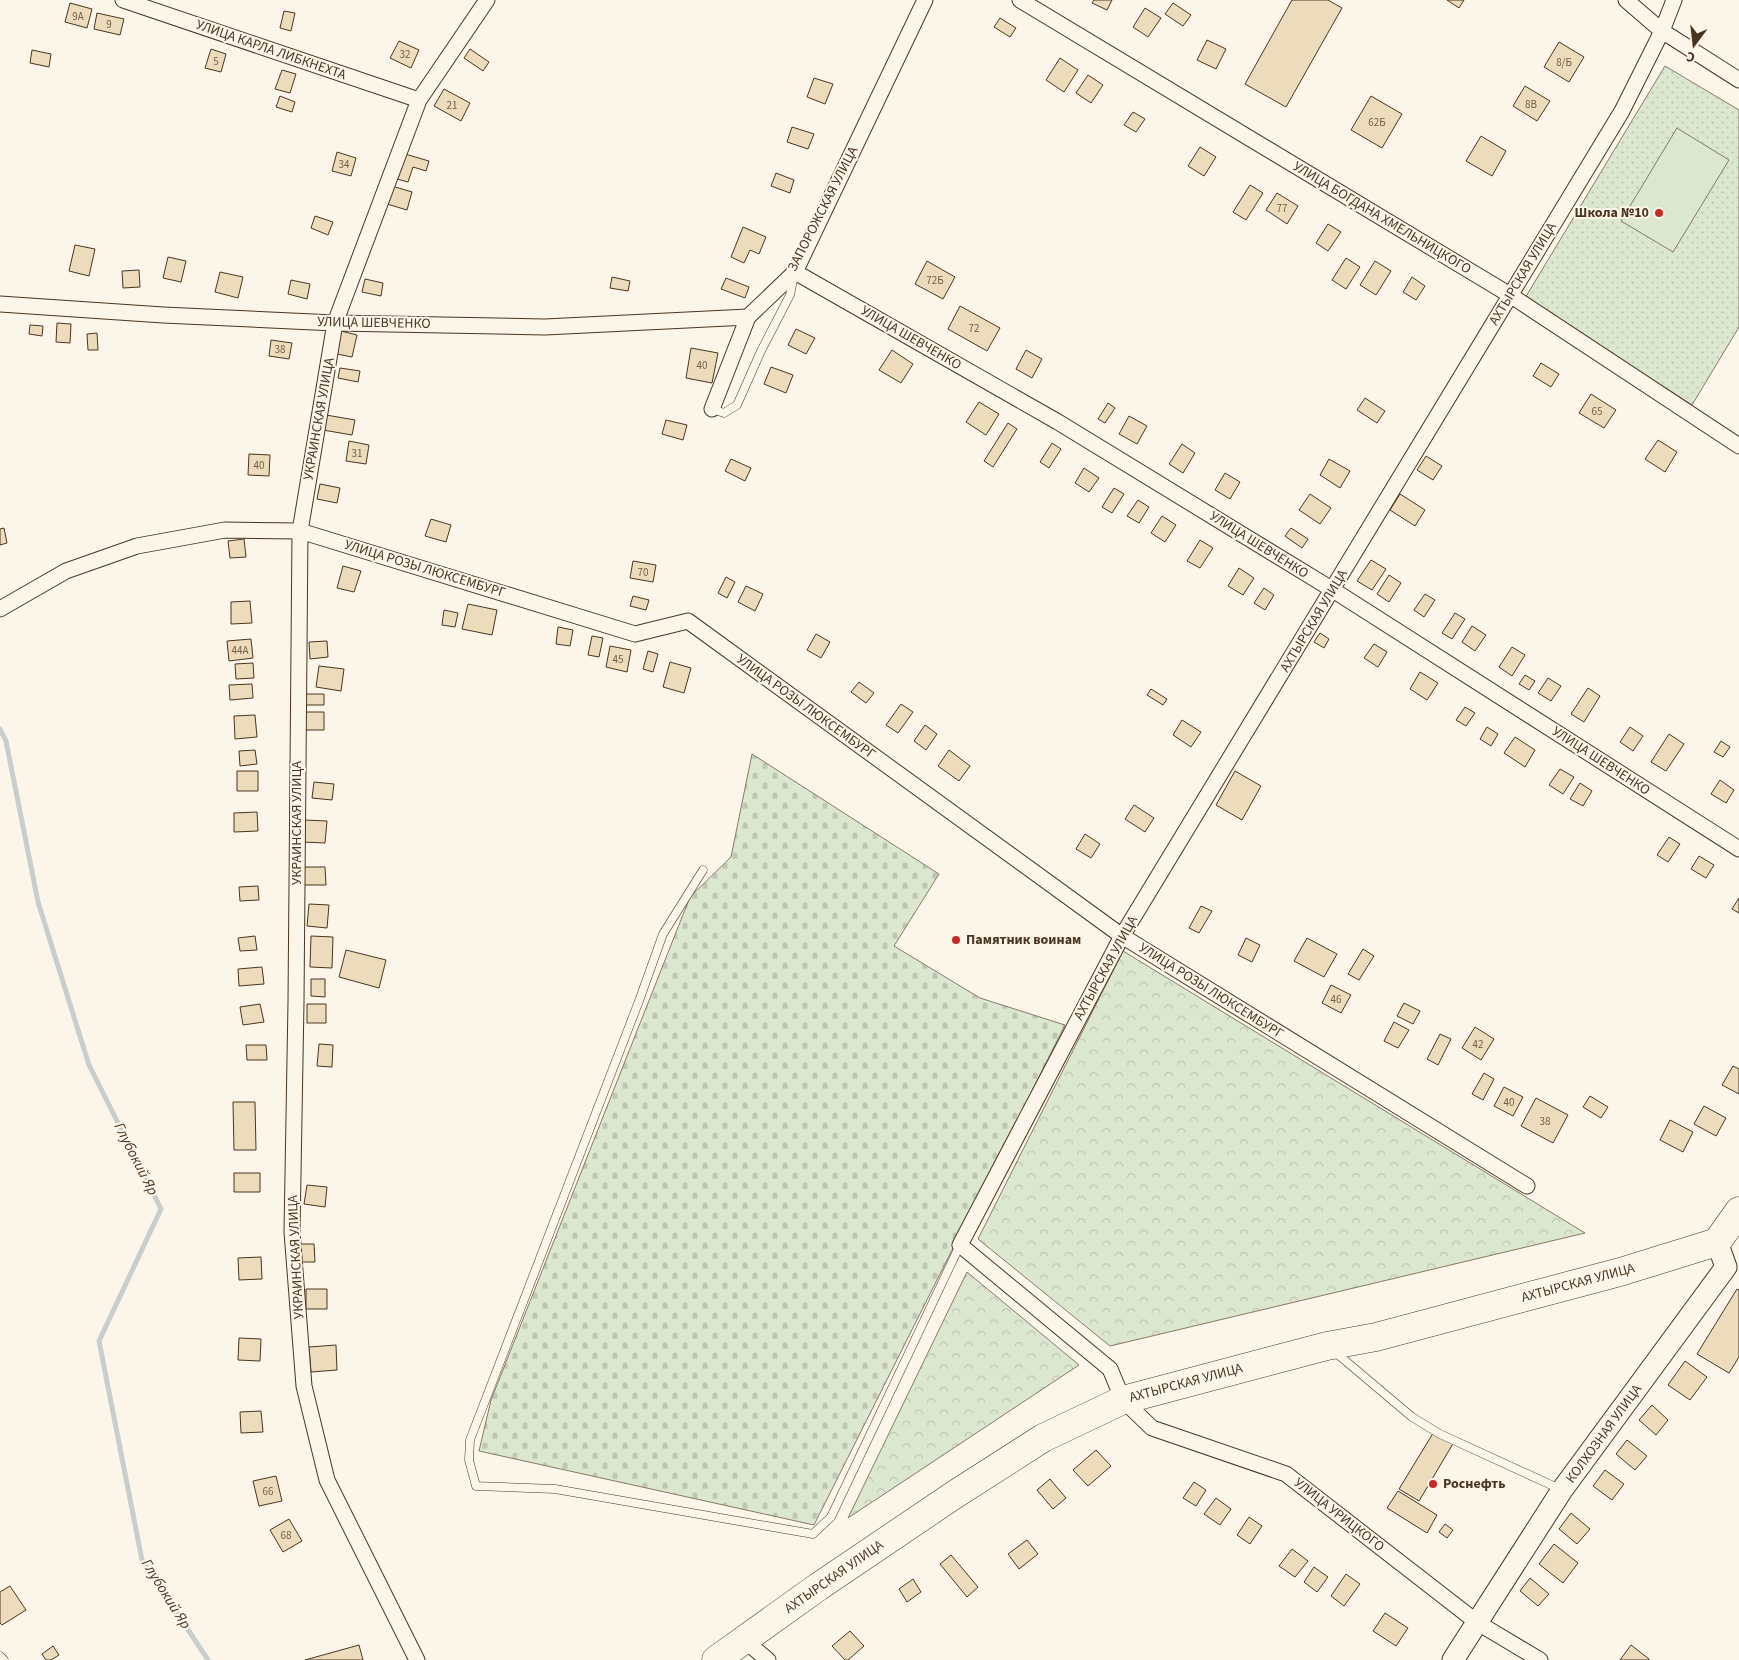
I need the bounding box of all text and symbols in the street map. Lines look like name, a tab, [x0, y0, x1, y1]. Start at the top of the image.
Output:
house number: 9А	[72, 9, 84, 24]
street label: УЛИЦА КАРЛА ЛИБКНЕХТА	[193, 15, 349, 85]
house number: 9	[106, 17, 112, 32]
north arrow	[1669, 20, 1719, 70]
text: С	[1684, 46, 1697, 67]
house number: 32	[400, 47, 410, 62]
house number: 5	[213, 54, 219, 69]
house number: 8/Б	[1556, 55, 1572, 70]
house number: 8В	[1525, 97, 1537, 112]
house number: 21	[447, 98, 457, 113]
house number: 62Б	[1368, 115, 1386, 130]
street label: ЗАПОРОЖСКАЯ УЛИЦА	[783, 143, 863, 275]
house number: 34	[339, 157, 350, 172]
street label: УЛИЦА БОГДАНА ХМЕЛЬНИЦКОГО	[1289, 157, 1475, 279]
house number: 77	[1277, 201, 1287, 216]
place label: Школа №10	[1575, 203, 1649, 223]
marker: Школа №10	[1653, 207, 1665, 219]
street label: АХТЫРСКАЯ УЛИЦА	[1484, 218, 1562, 329]
house number: 72Б	[926, 273, 944, 288]
street label: УЛИЦА ШЕВЧЕНКО	[857, 301, 965, 375]
street label: УЛИЦА ШЕВЧЕНКО	[317, 312, 431, 334]
house number: 72	[969, 321, 979, 336]
house number: 38	[275, 342, 286, 357]
street label: УКРАИНСКАЯ УЛИЦА	[298, 356, 340, 482]
house number: 40	[697, 358, 707, 373]
house number: 65	[1592, 404, 1602, 419]
house number: 31	[352, 446, 362, 461]
house number: 40	[254, 458, 264, 473]
street label: УЛИЦА ШЕВЧЕНКО	[1206, 506, 1312, 584]
street label: УЛИЦА РОЗЫ ЛЮКСЕМБУРГ	[342, 535, 508, 603]
house number: 70	[638, 565, 648, 580]
street label: АХТЫРСКАЯ УЛИЦА	[1275, 565, 1353, 676]
house number: 44А	[232, 643, 248, 658]
street label: УЛИЦА РОЗЫ ЛЮКСЕМБУРГ	[732, 650, 880, 764]
house number: 45	[613, 652, 623, 667]
street label: УЛИЦА ШЕВЧЕНКО	[1548, 722, 1654, 800]
street label: УКРАИНСКАЯ УЛИЦА	[287, 761, 307, 885]
street label: АХТЫРСКАЯ УЛИЦА	[1069, 912, 1143, 1024]
place label: Памятник воинам	[966, 930, 1081, 950]
marker: Памятник воинам	[950, 934, 962, 946]
street label: УЛИЦА РОЗЫ ЛЮКСЕМБУРГ	[1135, 938, 1287, 1044]
house number: 46	[1331, 992, 1342, 1007]
house number: 42	[1473, 1037, 1483, 1052]
house number: 40	[1504, 1095, 1514, 1110]
house number: 38	[1540, 1114, 1551, 1129]
water label: Глубокий Яр	[109, 1119, 163, 1199]
street label: УКРАИНСКАЯ УЛИЦА	[283, 1194, 309, 1319]
street label: АХТЫРСКАЯ УЛИЦА	[1519, 1258, 1637, 1308]
street label: АХТЫРСКАЯ УЛИЦА	[1127, 1358, 1245, 1408]
street label: КОЛХОЗНАЯ УЛИЦА	[1561, 1380, 1647, 1488]
street label: УЛИЦА УРИЦКОГО	[1290, 1473, 1388, 1557]
place label: Роснефть	[1443, 1474, 1505, 1494]
marker: Роснефть	[1427, 1478, 1439, 1490]
house number: 66	[263, 1484, 274, 1499]
house number: 68	[281, 1528, 292, 1543]
street label: АХТЫРСКАЯ УЛИЦА	[780, 1535, 888, 1619]
water label: Глубокий Яр	[136, 1555, 196, 1633]

